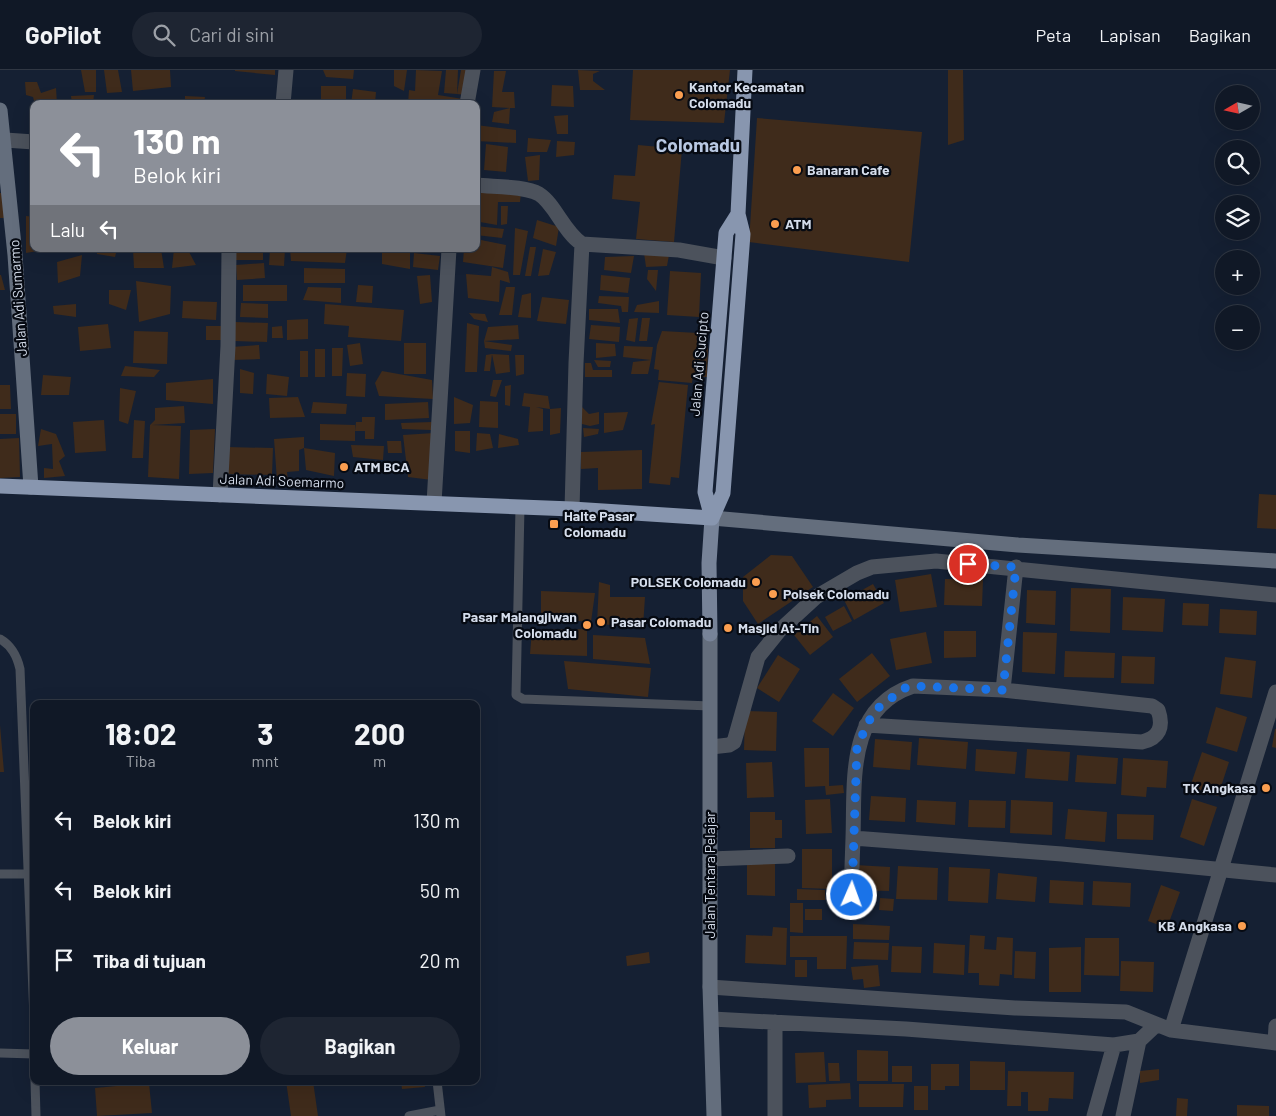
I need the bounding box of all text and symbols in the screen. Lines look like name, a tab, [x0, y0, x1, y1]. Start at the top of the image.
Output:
search box	[132, 12, 482, 57]
text: GoPilot	[25, 20, 102, 49]
icon: search	[150, 21, 178, 49]
text: Cari di sini	[190, 23, 274, 46]
text: Peta	[1036, 24, 1071, 46]
text: Lapisan	[1099, 24, 1161, 46]
text: Bagikan	[1189, 24, 1251, 46]
place label: Kantor Kecamatan Colomadu	[689, 78, 804, 111]
north arrow	[1215, 85, 1260, 130]
map controls	[1215, 85, 1260, 350]
marker: Kantor Kecamatan Colomadu	[673, 89, 685, 101]
text: 130 m	[133, 119, 220, 161]
icon: left	[50, 120, 115, 185]
district label: Colomadu	[656, 133, 740, 156]
button: search	[1215, 140, 1260, 185]
text: Belok kiri	[133, 161, 221, 187]
place label: Banaran Cafe	[807, 161, 890, 178]
marker: Banaran Cafe	[791, 164, 803, 176]
button: layers	[1215, 195, 1260, 240]
icon: left	[95, 215, 123, 243]
place label: ATM	[785, 215, 811, 232]
text: Lalu	[50, 218, 85, 241]
marker: ATM	[769, 218, 781, 230]
street label: Jalan Adi Sumarmo	[5, 239, 30, 357]
button: +	[1215, 250, 1260, 295]
button: −	[1215, 305, 1260, 350]
street label: Jalan Adi Sucipto	[685, 311, 712, 417]
place label: ATM BCA	[354, 458, 410, 475]
marker: ATM BCA	[338, 461, 350, 473]
street label: Jalan Adi Soemarmo	[220, 470, 345, 491]
place label: Halte Pasar Colomadu	[564, 507, 635, 540]
marker: Halte Pasar Colomadu	[548, 518, 560, 530]
pin	[947, 543, 989, 585]
icon: arrive	[954, 550, 982, 578]
place label: POLSEK Colomadu	[631, 573, 746, 590]
marker: POLSEK Colomadu	[750, 576, 762, 588]
place label: Polsek Colomadu	[783, 585, 889, 602]
marker: Polsek Colomadu	[767, 588, 779, 600]
place label: Pasar Malangjiwan Colomadu	[462, 608, 577, 641]
place label: Pasar Colomadu	[611, 613, 711, 630]
marker: Pasar Colomadu	[595, 616, 607, 628]
marker: Pasar Malangjiwan Colomadu	[581, 619, 593, 631]
place label: Masjid At-Tin	[738, 619, 819, 636]
marker: Masjid At-Tin	[722, 622, 734, 634]
text: 18:02	[105, 715, 177, 751]
text: 3	[257, 715, 273, 751]
text: 200	[354, 715, 405, 751]
text: Tiba	[126, 751, 156, 770]
text: mnt	[251, 751, 279, 770]
text: m	[373, 751, 386, 770]
place label: TK Angkasa	[1182, 779, 1256, 796]
marker: TK Angkasa	[1260, 782, 1272, 794]
icon: left	[50, 806, 78, 834]
text: Belok kiri	[93, 809, 171, 832]
text: 130 m	[413, 809, 460, 832]
street label: Jalan Tentara Pelajar	[701, 812, 718, 938]
position arrow	[825, 868, 877, 920]
icon: left	[50, 876, 78, 904]
text: Belok kiri	[93, 879, 171, 902]
text: 50 m	[420, 879, 460, 902]
place label: KB Angkasa	[1158, 917, 1232, 934]
marker: KB Angkasa	[1236, 920, 1248, 932]
icon: arrive	[50, 946, 78, 974]
text: Tiba di tujuan	[93, 949, 206, 972]
text: 20 m	[420, 949, 460, 972]
button: Keluar	[50, 1017, 250, 1075]
button: Bagikan	[260, 1017, 460, 1075]

